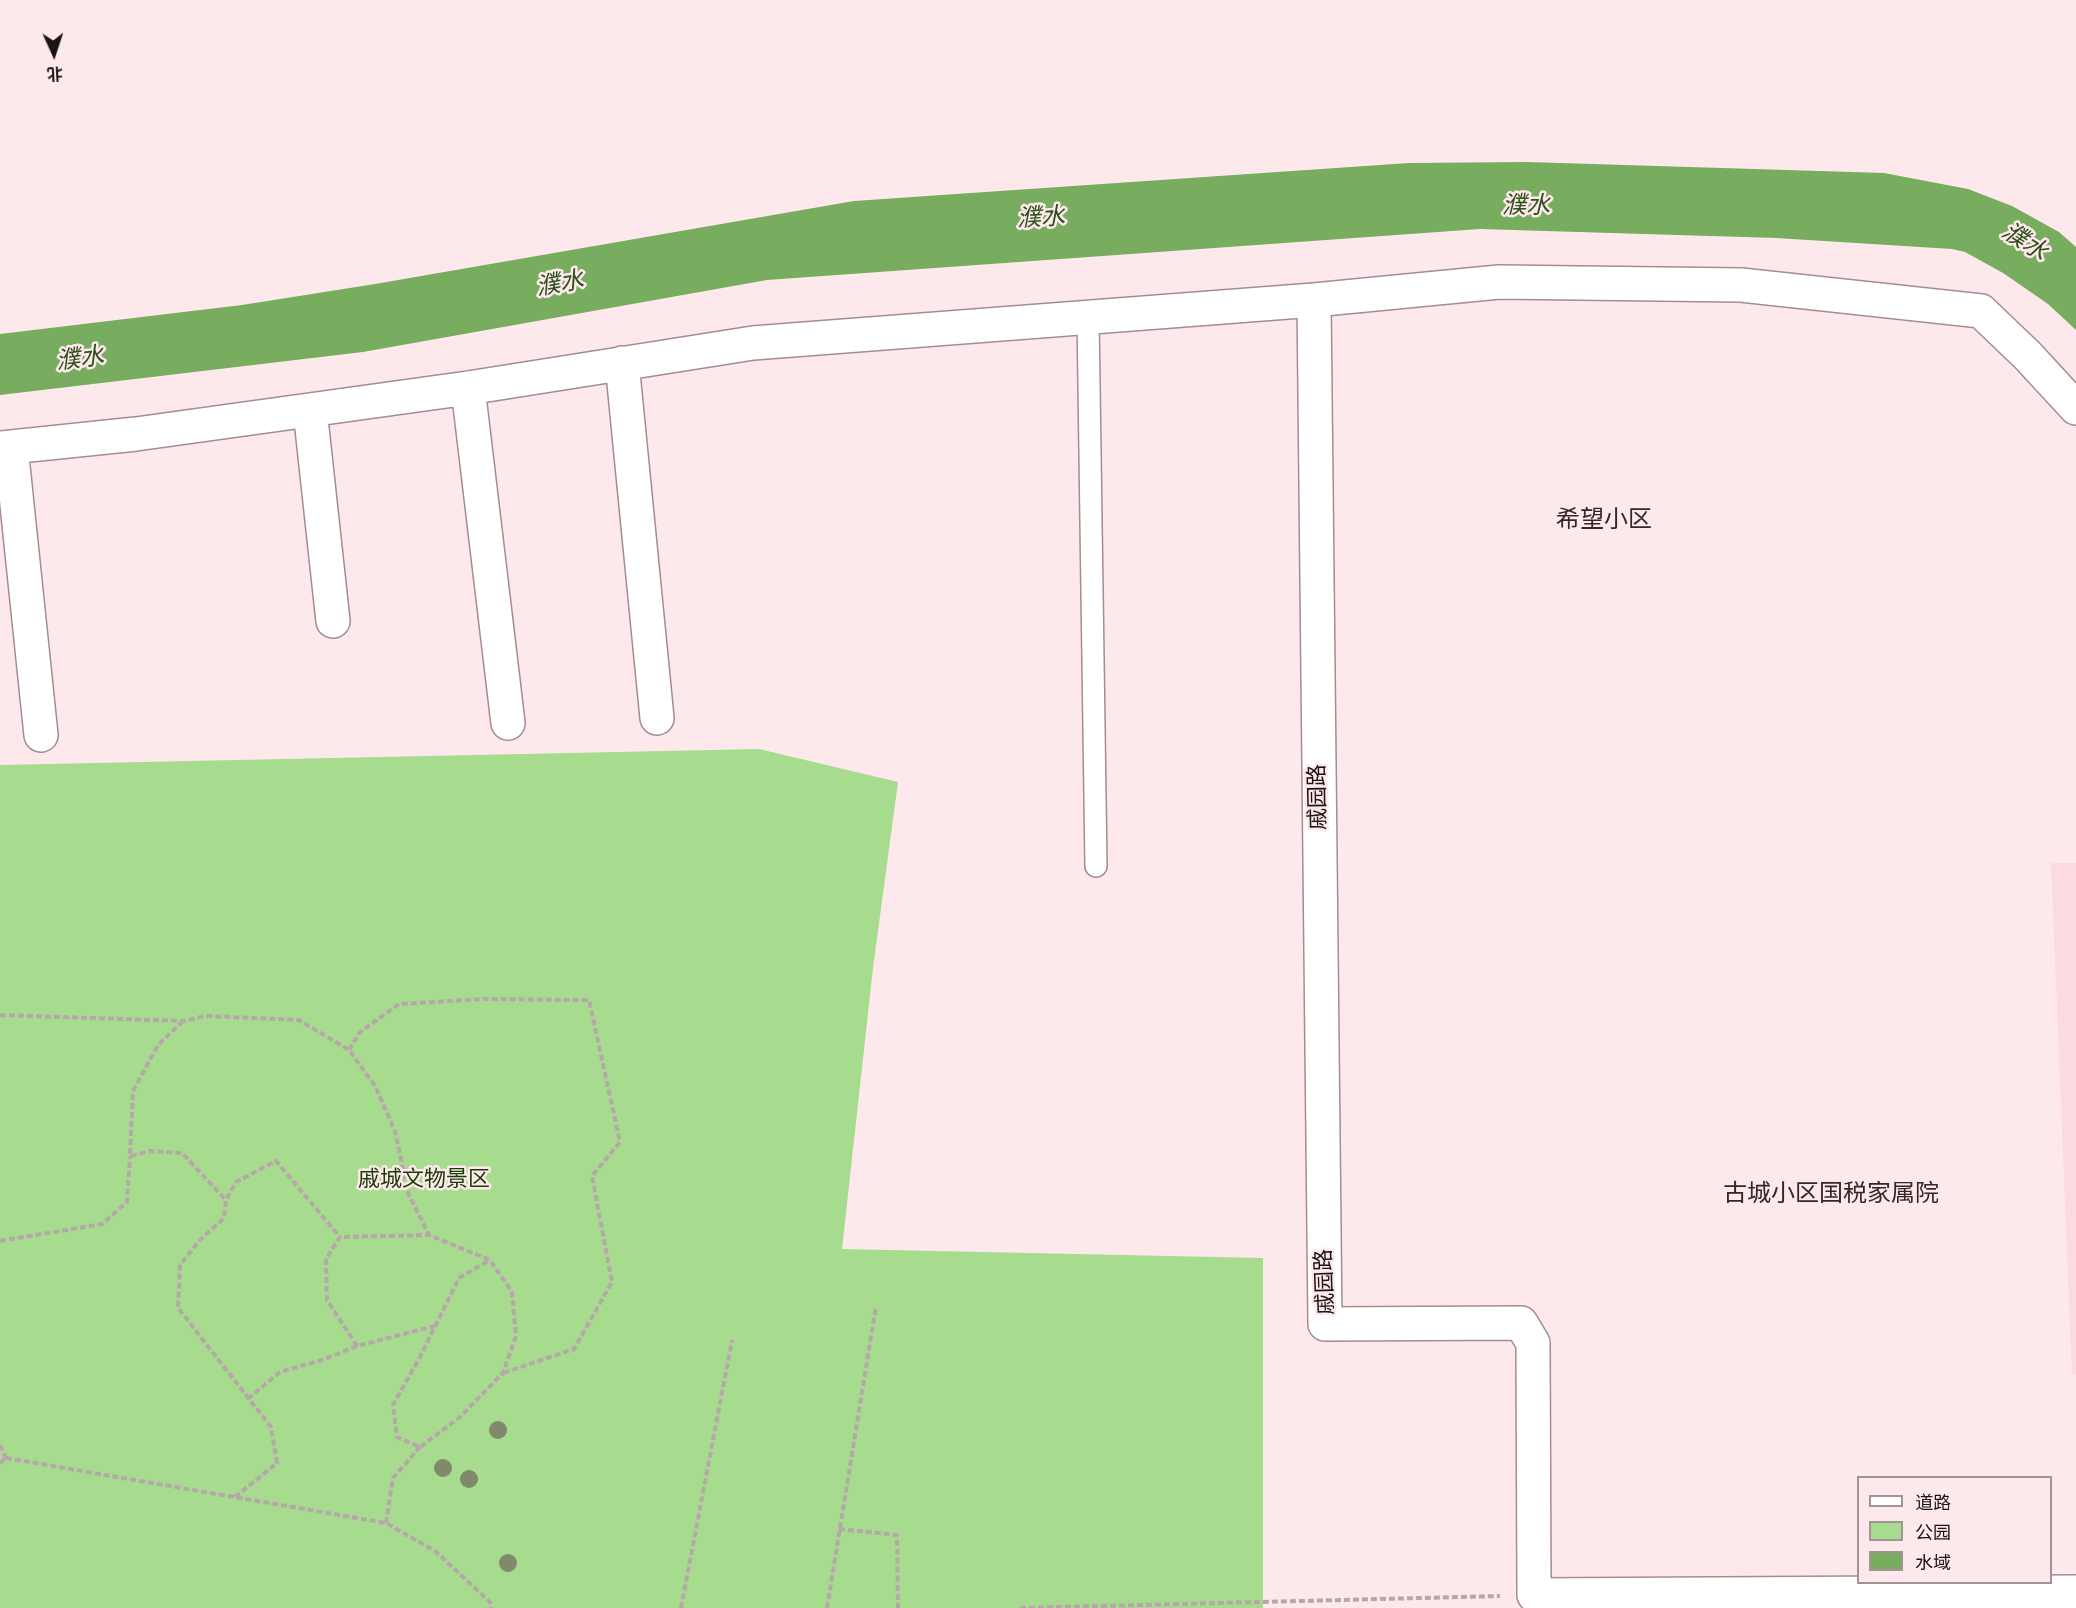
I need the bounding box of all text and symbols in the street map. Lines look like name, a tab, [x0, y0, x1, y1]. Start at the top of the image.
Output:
north arrow	[24, 24, 84, 84]
text: 北	[46, 63, 63, 82]
water label: 濮水	[1502, 193, 1550, 221]
water label: 濮水	[1016, 203, 1066, 235]
water label: 濮水	[1996, 218, 2052, 268]
water label: 濮水	[534, 267, 586, 303]
water label: 濮水	[54, 343, 106, 377]
district label: 希望小区	[1556, 507, 1652, 535]
street label: 戚园路	[1305, 764, 1333, 830]
park label: 戚城文物景区	[358, 1167, 490, 1193]
district label: 古城小区国税家属院	[1723, 1181, 1939, 1209]
street label: 戚园路	[1312, 1249, 1340, 1315]
legend	[1857, 1476, 2052, 1584]
text: 道路	[1915, 1493, 1951, 1514]
text: 公园	[1915, 1523, 1951, 1544]
text: 水域	[1915, 1553, 1951, 1574]

